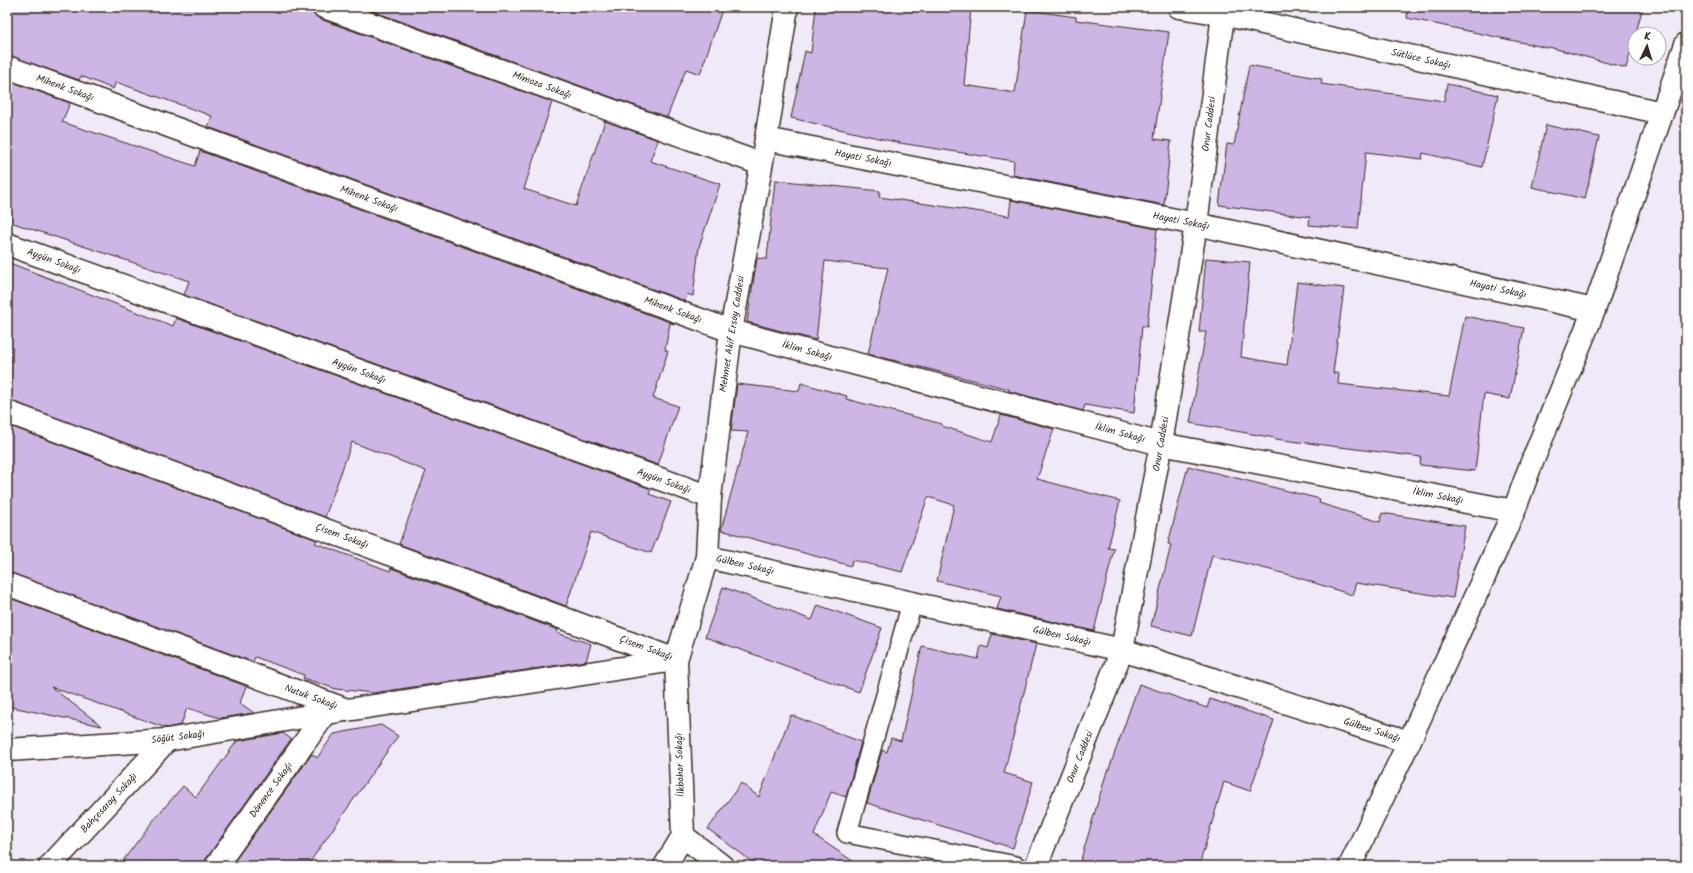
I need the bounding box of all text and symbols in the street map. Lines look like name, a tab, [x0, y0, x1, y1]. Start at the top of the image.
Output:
north arrow	[1627, 26, 1667, 66]
text: K	[1644, 28, 1652, 46]
street label: Sütlüce Sokağı	[1390, 44, 1453, 74]
street label: Mimoza Sokağı	[510, 67, 574, 103]
street label: Mihenk Sokağı	[34, 70, 97, 106]
street label: Onur Caddesi	[1198, 95, 1220, 152]
street label: Hayati Sokağı	[833, 145, 893, 171]
street label: Mihenk Sokağı	[338, 181, 401, 217]
street label: Hayati Sokağı	[1151, 208, 1211, 234]
street label: Aygün Sokağı	[25, 244, 84, 278]
street label: Mehmet Akif Ersoy Caddesi	[715, 274, 749, 393]
street label: Hayati Sokağı	[1468, 275, 1528, 303]
street label: Mihenk Sokağı	[642, 292, 705, 328]
street label: İklim Sokağı	[780, 337, 834, 365]
street label: Aygün Sokağı	[330, 354, 389, 388]
street label: Onur Caddesi	[1148, 415, 1174, 473]
street label: İklim Sokağı	[1093, 419, 1147, 447]
street label: Aygün Sokağı	[635, 464, 694, 498]
street label: İklim Sokağı	[1411, 483, 1465, 509]
street label: Çisem Sokağı	[313, 519, 371, 553]
street label: Gülben Sokağı	[714, 551, 776, 580]
street label: Gülben Sokağı	[1031, 622, 1093, 651]
street label: Çisem Sokağı	[617, 631, 675, 665]
street label: Nutuk Sokağı	[282, 680, 340, 714]
street label: Gülben Sokağı	[1341, 713, 1403, 747]
street label: Söğüt Sokağı	[150, 726, 206, 748]
street label: Onur Caddesi	[1062, 728, 1098, 786]
street label: İlkbahar Sokağı	[671, 732, 689, 797]
street label: Dönence Sokağı	[245, 758, 297, 821]
street label: Bahçesaray Sokağı	[77, 769, 142, 837]

